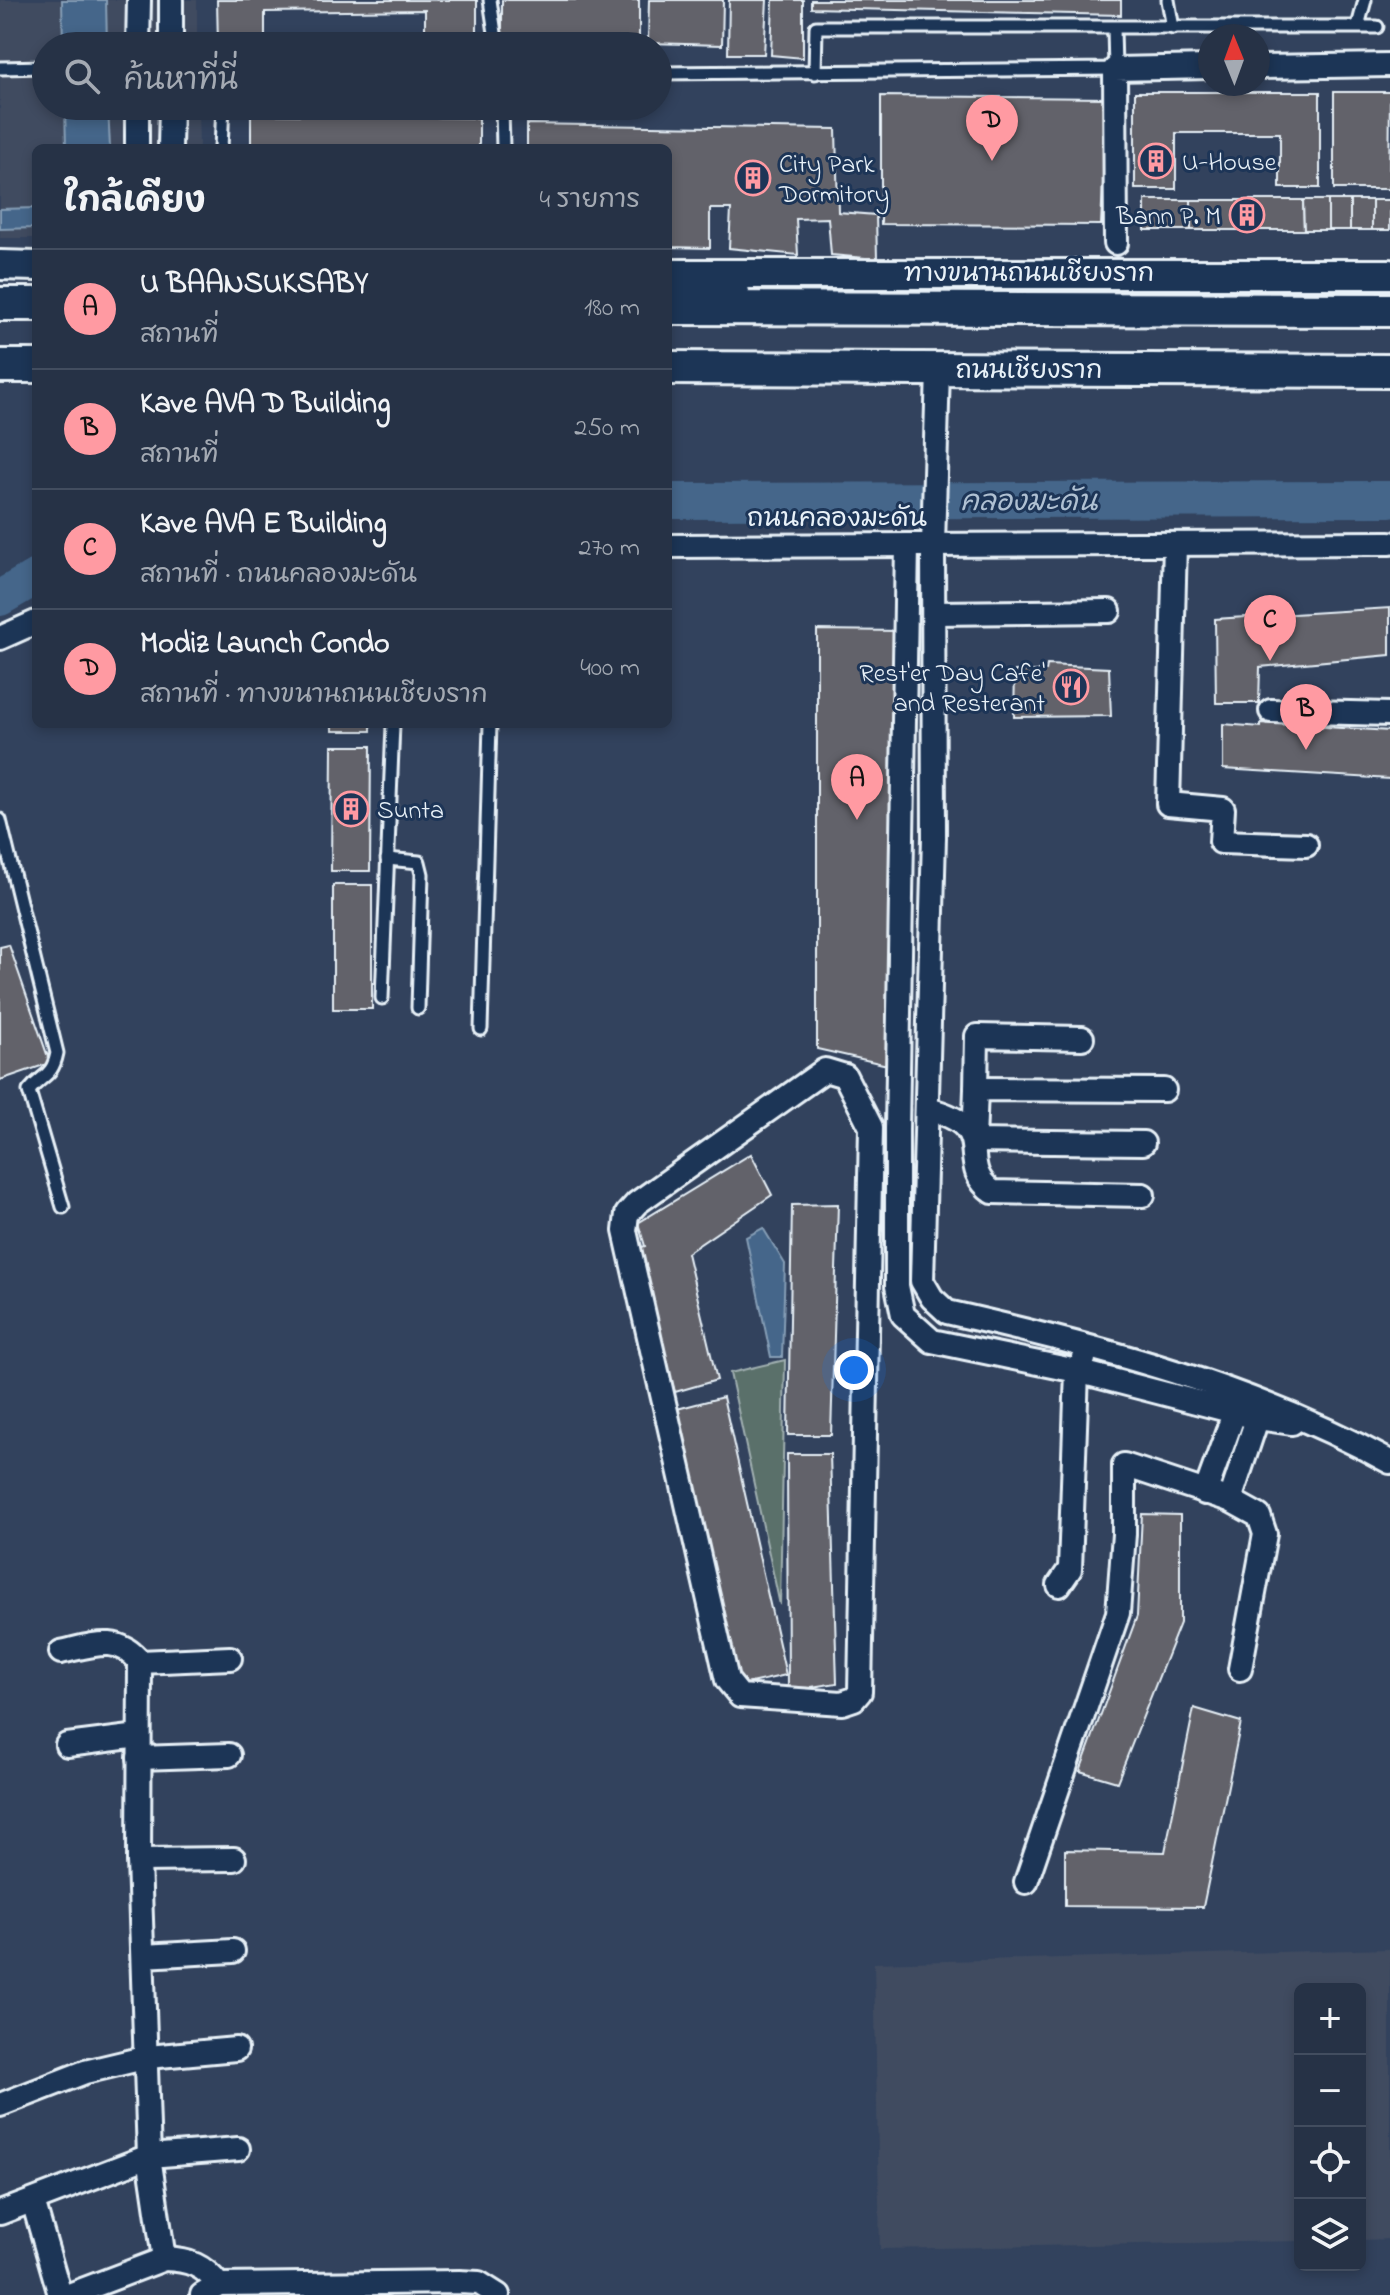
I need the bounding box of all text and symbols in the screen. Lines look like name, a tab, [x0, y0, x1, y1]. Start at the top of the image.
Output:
north arrow	[1198, 24, 1270, 96]
search box	[32, 32, 672, 120]
icon: search	[60, 54, 104, 98]
text: ค้นหาที่นี่	[124, 60, 238, 104]
pin: D	[966, 95, 1018, 161]
building icon: U-House	[1137, 142, 1175, 180]
place label: U-House	[1182, 145, 1277, 183]
place label: City Park Dormitory	[778, 147, 889, 215]
building icon: City Park Dormitory	[734, 159, 772, 197]
text: ใกล้เคียง	[64, 178, 206, 228]
text: 4 รายการ	[539, 182, 640, 220]
building icon: Bann P. M	[1228, 196, 1266, 234]
place label: Bann P. M	[1115, 199, 1221, 237]
street label: ทางขนานถนนเชียงราก	[904, 256, 1154, 294]
text: U BAANSUKSABY	[140, 263, 368, 307]
text: A	[82, 290, 98, 328]
text: 180 m	[584, 290, 640, 328]
text: สถานที่	[140, 317, 219, 355]
street label: ถนนเชียงราก	[955, 353, 1103, 391]
text: Kave AVA D Building	[140, 383, 391, 427]
text: B	[81, 410, 99, 448]
text: 250 m	[574, 410, 640, 448]
text: สถานที่	[140, 437, 219, 475]
water label: คลองมะดัน	[961, 483, 1099, 524]
street label: ถนนคลองมะดัน	[747, 501, 927, 539]
text: Kave AVA E Building	[140, 503, 387, 547]
text: C	[83, 530, 97, 568]
text: 270 m	[578, 530, 640, 568]
text: สถานที่ · ถนนคลองมะดัน	[140, 557, 417, 595]
pin: C	[1244, 595, 1296, 661]
text: Modiz Launch Condo	[140, 623, 390, 667]
text: D	[80, 650, 100, 688]
text: 400 m	[580, 650, 640, 688]
place label: Rest'er Day Cafe' and Resterant	[859, 656, 1045, 724]
restaurant icon: Rest'er Day Cafe' and Resterant	[1052, 668, 1090, 706]
text: สถานที่ · ทางขนานถนนเชียงราก	[140, 677, 488, 715]
pin: B	[1280, 684, 1332, 750]
pin: A	[831, 754, 883, 820]
building icon: Sunta	[332, 790, 370, 828]
place label: Sunta	[377, 793, 444, 831]
your location	[834, 1350, 874, 1390]
map controls	[1294, 1983, 1366, 2271]
button: +	[1294, 1983, 1366, 2055]
button: −	[1294, 2055, 1366, 2127]
button: locate	[1294, 2127, 1366, 2199]
button: layers	[1294, 2199, 1366, 2271]

